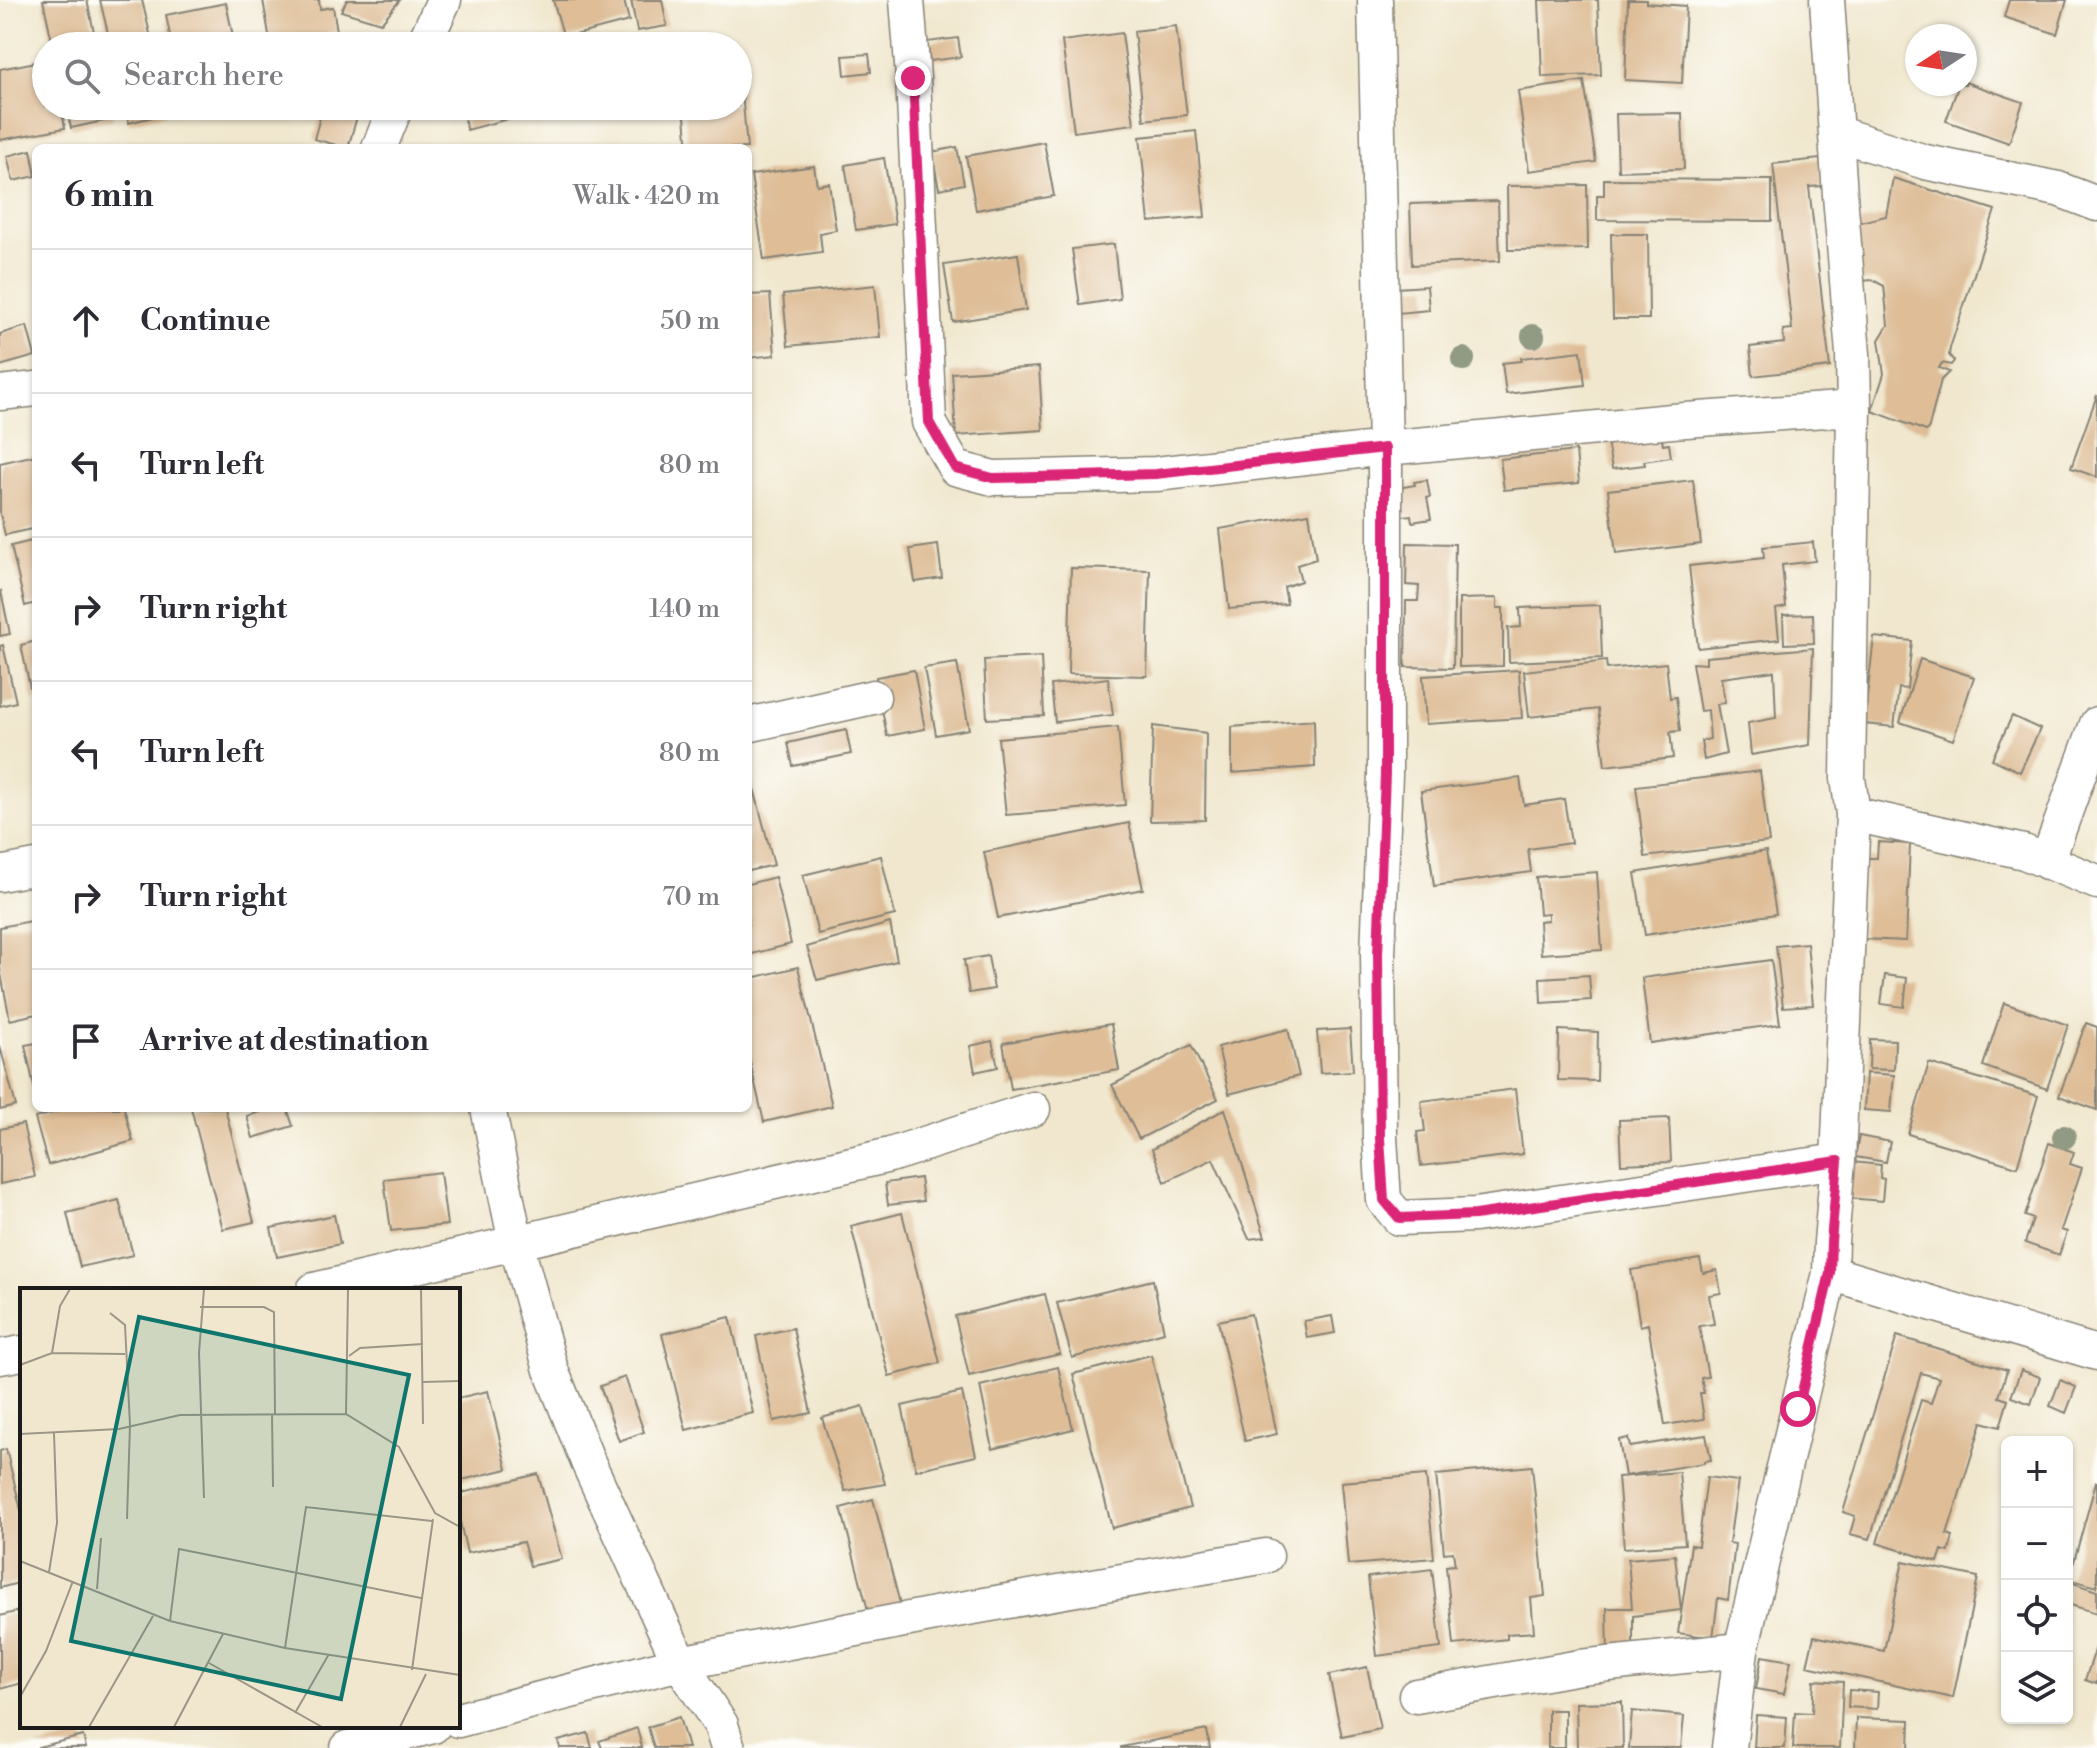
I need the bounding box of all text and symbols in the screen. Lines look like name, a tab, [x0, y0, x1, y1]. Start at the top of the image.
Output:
north arrow	[1905, 24, 1977, 96]
search box	[32, 32, 752, 120]
icon: search	[60, 54, 104, 98]
text: Search here	[124, 57, 284, 95]
route end	[895, 60, 931, 96]
text: 6 min	[64, 175, 154, 217]
text: Walk · 420 m	[573, 180, 720, 212]
icon: ahead	[64, 299, 108, 343]
text: Continue	[140, 302, 271, 340]
text: 50 m	[660, 305, 720, 337]
icon: left	[64, 443, 108, 487]
text: Turn left	[140, 446, 264, 484]
text: 80 m	[659, 449, 720, 481]
icon: right	[64, 587, 108, 631]
text: Turn right	[140, 590, 287, 628]
text: 140 m	[649, 593, 720, 625]
icon: left	[64, 731, 108, 775]
text: Turn left	[140, 734, 264, 772]
text: 80 m	[659, 737, 720, 769]
icon: right	[64, 875, 108, 919]
text: Turn right	[140, 878, 287, 916]
text: 70 m	[662, 881, 720, 913]
icon: arrive	[64, 1019, 108, 1063]
text: Arrive at destination	[140, 1022, 429, 1060]
inset map	[20, 1288, 460, 1728]
route start	[1780, 1391, 1816, 1427]
map controls	[2001, 1436, 2073, 1724]
button: +	[2001, 1436, 2073, 1508]
button: −	[2001, 1508, 2073, 1580]
button: locate	[2001, 1580, 2073, 1652]
button: layers	[2001, 1652, 2073, 1724]

